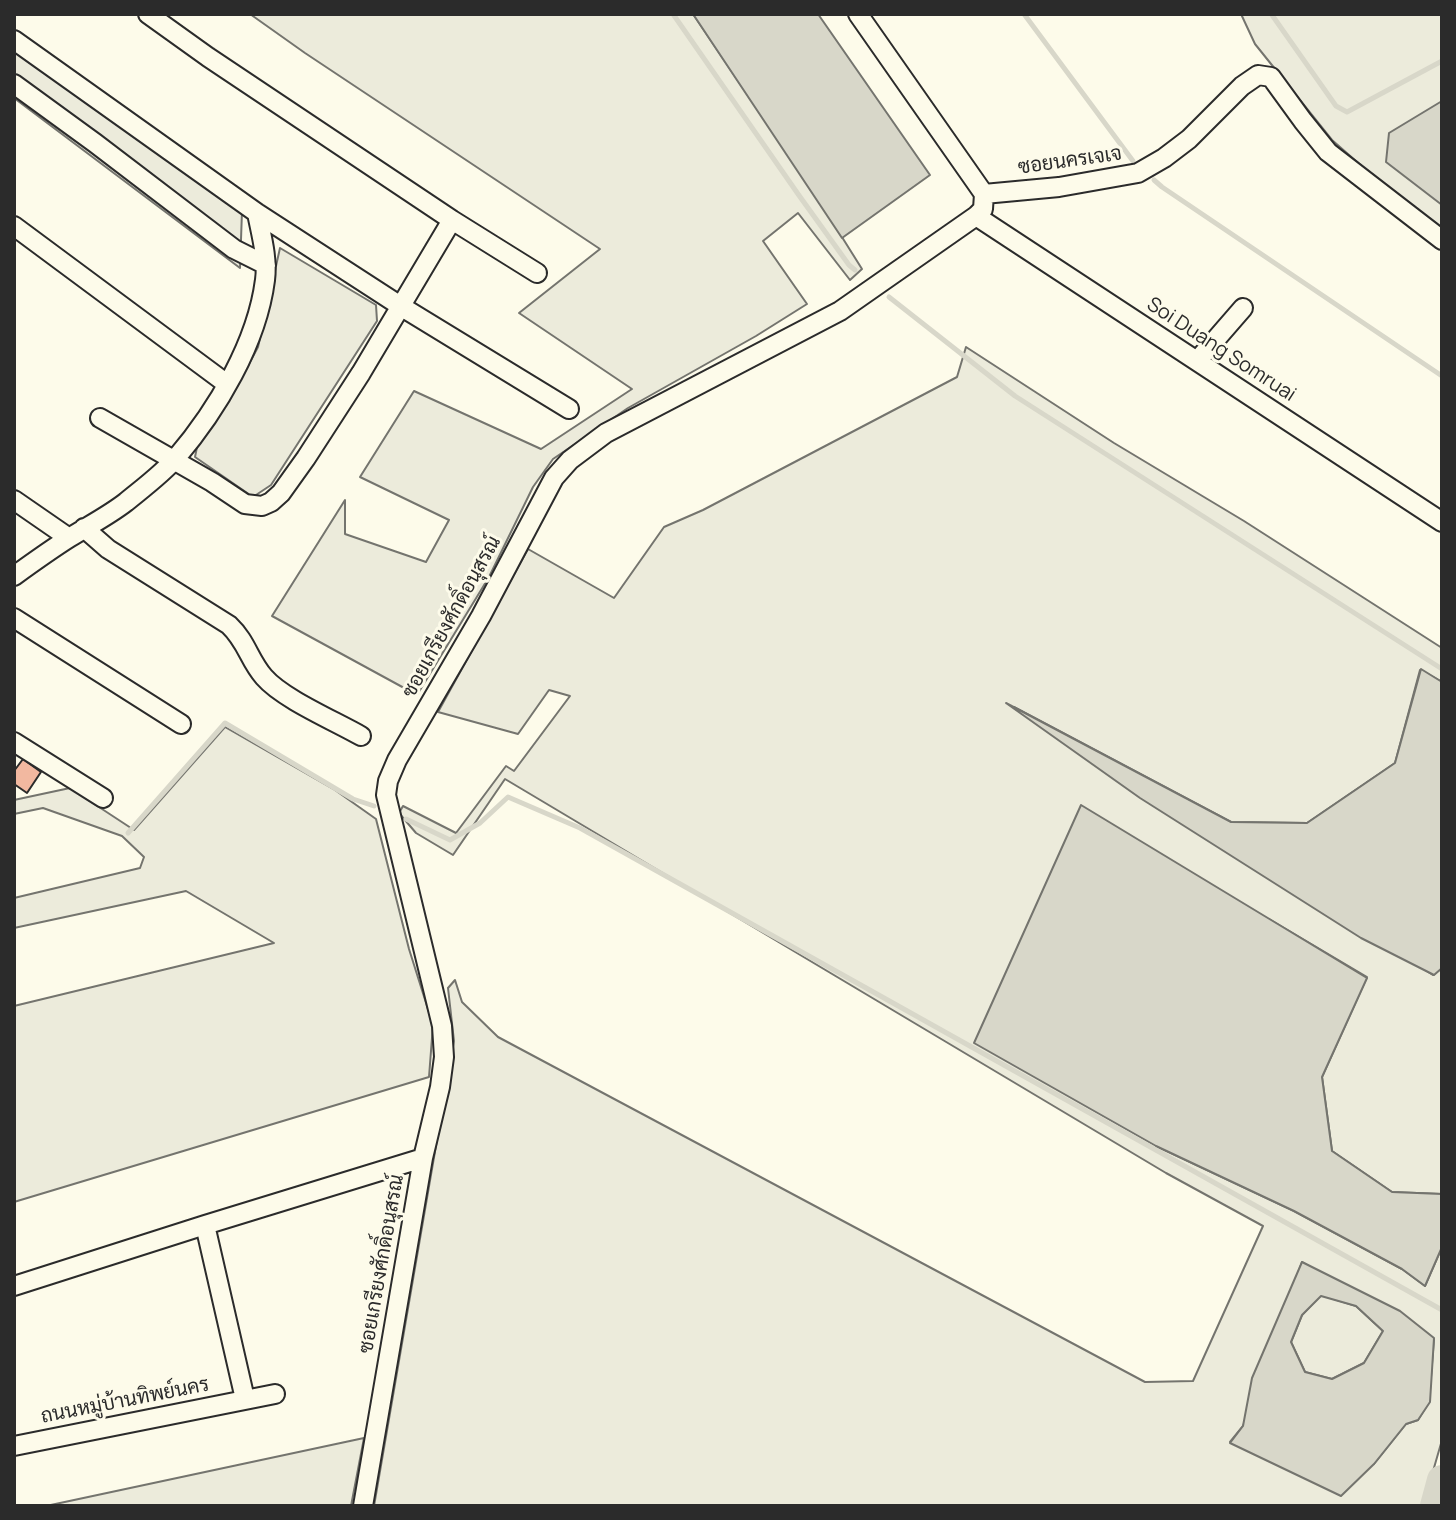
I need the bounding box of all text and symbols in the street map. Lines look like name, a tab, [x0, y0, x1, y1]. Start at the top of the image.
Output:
street label: ซอยนครเจเจ	[1017, 142, 1123, 180]
street label: Soi Duang Somruai	[1142, 293, 1300, 407]
street label: ซอยเกรียงศักดิ์อนุสรณ์	[398, 532, 506, 702]
street label: ซอยเกรียงศักดิ์อนุสรณ์	[354, 1173, 410, 1355]
street label: ถนนหมู่บ้านทิพย์นคร	[39, 1373, 211, 1429]

